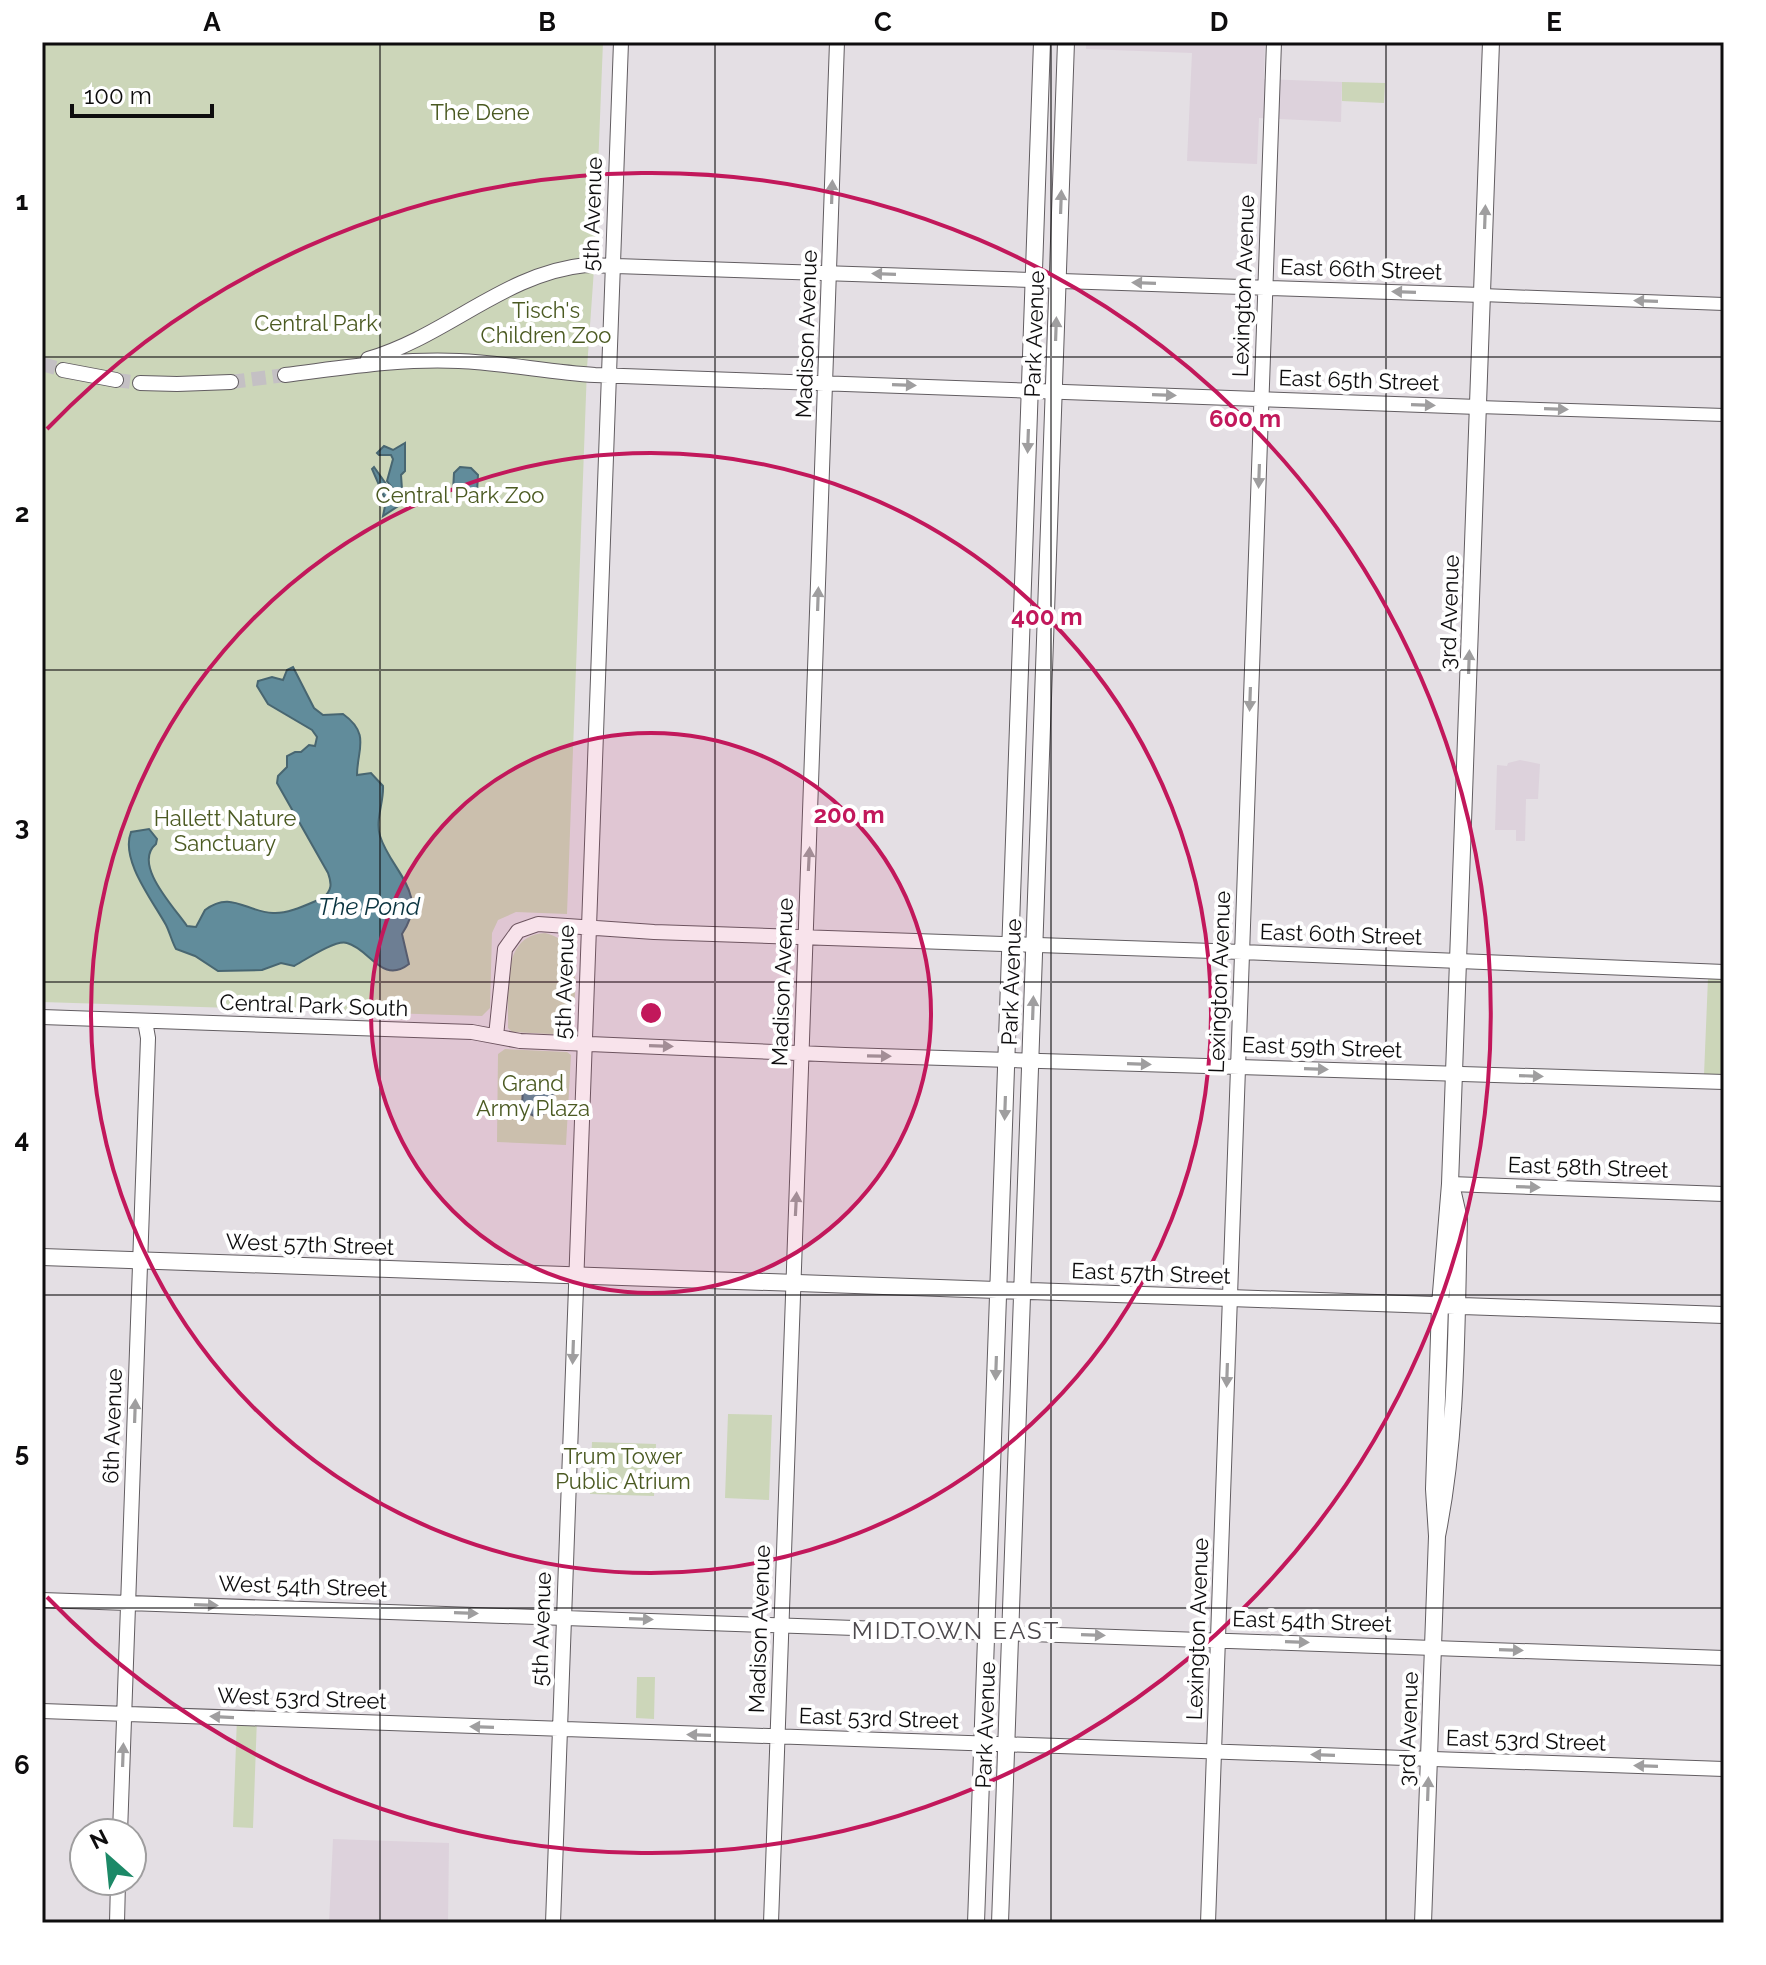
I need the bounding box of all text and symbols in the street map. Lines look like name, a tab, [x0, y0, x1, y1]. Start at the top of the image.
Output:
text: A	[203, 7, 221, 37]
text: B	[538, 7, 556, 37]
text: C	[874, 7, 892, 37]
text: D	[1210, 7, 1228, 37]
text: E	[1546, 7, 1562, 37]
scale bar	[72, 68, 212, 118]
text: 100 m	[84, 81, 152, 110]
park label: The Dene	[430, 99, 530, 125]
street label: 5th Avenue	[577, 156, 607, 272]
one-way arrow	[826, 179, 839, 204]
text: 1	[16, 186, 29, 216]
one-way arrow	[1054, 189, 1067, 214]
street label: Lexington Avenue	[1227, 194, 1259, 378]
one-way arrow	[1478, 204, 1491, 229]
street label: Madison Avenue	[790, 249, 822, 419]
street label: East 66th Street	[1279, 253, 1443, 285]
one-way arrow	[871, 267, 896, 280]
street label: Park Avenue	[1019, 270, 1049, 398]
one-way arrow	[1131, 276, 1156, 289]
one-way arrow	[1391, 286, 1416, 298]
one-way arrow	[1633, 295, 1658, 308]
park label: Tisch's Children Zoo	[481, 297, 611, 348]
park label: Central Park	[254, 310, 378, 336]
one-way arrow	[1050, 316, 1063, 341]
street label: East 65th Street	[1278, 364, 1441, 396]
one-way arrow	[892, 378, 917, 391]
one-way arrow	[1152, 388, 1177, 401]
one-way arrow	[1411, 398, 1436, 411]
one-way arrow	[1544, 403, 1569, 416]
text: 600 m	[1209, 404, 1281, 433]
one-way arrow	[1022, 429, 1035, 454]
one-way arrow	[1252, 464, 1265, 489]
park label: Central Park Zoo	[376, 482, 544, 508]
text: 2	[15, 498, 29, 528]
street label: 3rd Avenue	[1434, 554, 1464, 670]
one-way arrow	[812, 586, 825, 611]
text: 400 m	[1011, 602, 1083, 631]
one-way arrow	[1463, 649, 1476, 674]
one-way arrow	[1244, 687, 1257, 712]
text: 200 m	[813, 800, 885, 829]
park label: Hallett Nature Sanctuary	[154, 805, 296, 856]
text: 3	[15, 811, 29, 841]
one-way arrow	[802, 846, 815, 871]
street label: Lexington Avenue	[1203, 890, 1235, 1074]
water label: The Pond	[318, 892, 421, 921]
street label: Madison Avenue	[766, 897, 798, 1067]
street label: Park Avenue	[996, 918, 1026, 1046]
street label: East 60th Street	[1259, 918, 1423, 950]
street label: 5th Avenue	[549, 924, 579, 1040]
street label: Central Park South	[219, 989, 409, 1021]
one-way arrow	[1026, 995, 1039, 1020]
centre of rings	[637, 999, 665, 1027]
street label: East 59th Street	[1241, 1031, 1403, 1063]
one-way arrow	[649, 1039, 674, 1052]
one-way arrow	[867, 1049, 892, 1062]
one-way arrow	[1127, 1057, 1152, 1070]
one-way arrow	[1304, 1063, 1329, 1075]
one-way arrow	[1519, 1069, 1544, 1082]
park label: Grand Army Plaza	[476, 1070, 590, 1121]
one-way arrow	[998, 1096, 1011, 1121]
text: 4	[15, 1124, 29, 1154]
street label: East 58th Street	[1507, 1151, 1669, 1183]
one-way arrow	[1516, 1180, 1541, 1193]
one-way arrow	[790, 1191, 803, 1216]
street label: West 57th Street	[225, 1228, 395, 1260]
street label: East 57th Street	[1071, 1257, 1232, 1289]
one-way arrow	[566, 1340, 579, 1365]
one-way arrow	[989, 1356, 1002, 1381]
one-way arrow	[1221, 1363, 1234, 1388]
street label: 6th Avenue	[97, 1368, 127, 1484]
one-way arrow	[128, 1398, 141, 1423]
text: 5	[15, 1437, 29, 1467]
park label: Trum Tower Public Atrium	[555, 1443, 691, 1494]
street label: Lexington Avenue	[1181, 1537, 1213, 1721]
street label: Madison Avenue	[743, 1544, 775, 1714]
street label: West 54th Street	[218, 1570, 388, 1602]
street label: 5th Avenue	[526, 1571, 556, 1687]
one-way arrow	[194, 1599, 219, 1612]
street label: East 54th Street	[1232, 1605, 1393, 1637]
one-way arrow	[454, 1607, 479, 1620]
one-way arrow	[629, 1613, 654, 1626]
district label: MIDTOWN EAST	[852, 1616, 1060, 1645]
one-way arrow	[1080, 1629, 1106, 1642]
one-way arrow	[1285, 1636, 1310, 1649]
one-way arrow	[1499, 1643, 1524, 1656]
street label: Park Avenue	[970, 1661, 1000, 1789]
street label: 3rd Avenue	[1393, 1671, 1423, 1787]
street label: West 53rd Street	[217, 1682, 388, 1714]
street label: East 53rd Street	[798, 1702, 960, 1734]
one-way arrow	[209, 1710, 234, 1723]
one-way arrow	[469, 1721, 494, 1734]
street label: East 53rd Street	[1445, 1724, 1607, 1756]
one-way arrow	[686, 1728, 711, 1741]
one-way arrow	[116, 1742, 129, 1767]
one-way arrow	[1310, 1749, 1335, 1762]
text: 6	[14, 1750, 30, 1780]
one-way arrow	[1633, 1759, 1658, 1772]
one-way arrow	[1421, 1776, 1434, 1801]
north arrow	[68, 1817, 148, 1897]
text: N	[86, 1824, 112, 1855]

